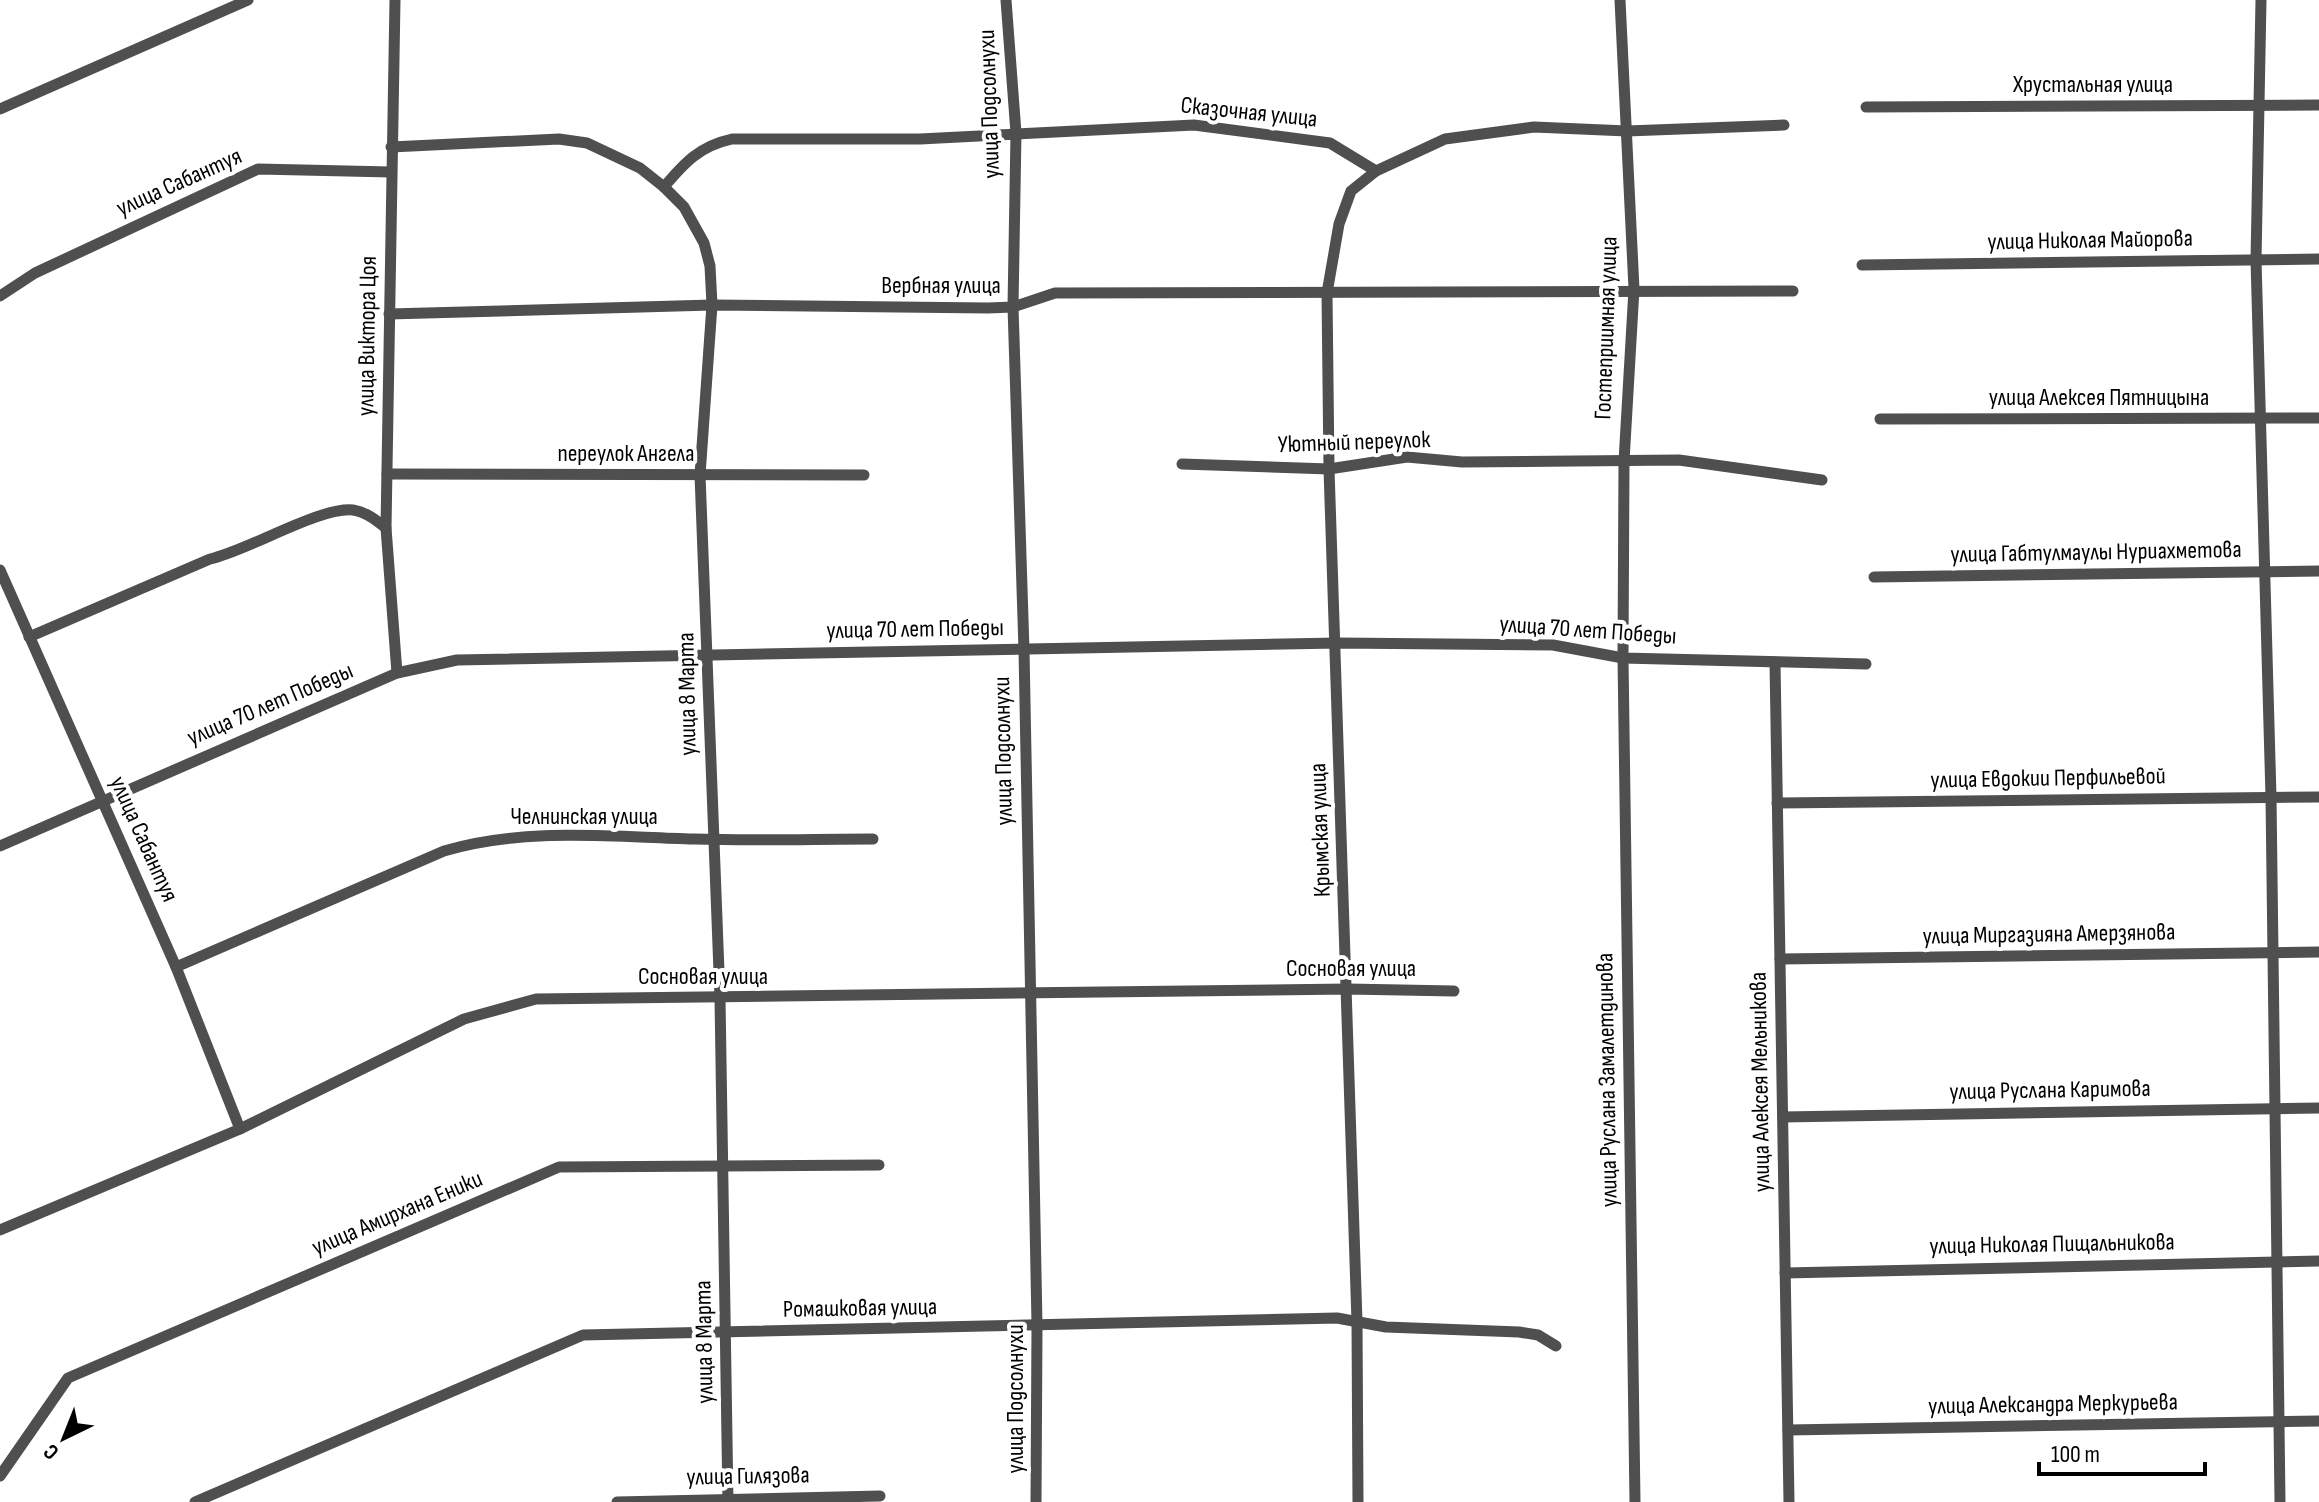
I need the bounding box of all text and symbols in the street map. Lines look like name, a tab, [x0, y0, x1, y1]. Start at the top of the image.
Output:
street label: улица Подсолнухи	[972, 29, 1006, 179]
street label: Хрустальная улица	[2012, 70, 2173, 99]
street label: Сказочная улица	[1179, 90, 1319, 134]
street label: улица Сабантуя	[112, 141, 246, 223]
street label: улица Николая Майорова	[1987, 224, 2193, 256]
street label: Гостеприимная улица	[1588, 236, 1624, 420]
street label: улица Виктора Цоя	[351, 256, 383, 416]
street label: Вербная улица	[881, 271, 1001, 300]
street label: улица Алексея Пятницына	[1989, 383, 2209, 412]
street label: Уютный переулок	[1277, 425, 1432, 459]
street label: переулок Ангела	[557, 439, 695, 468]
street label: улица Габтулмаулы Нуриахметова	[1950, 535, 2242, 569]
street label: улица 70 лет Победы	[1498, 609, 1678, 651]
street label: улица 70 лет Победы	[826, 613, 1004, 645]
street label: улица 8 Марта	[671, 632, 703, 756]
street label: улица 70 лет Победы	[183, 656, 357, 752]
street label: улица Подсолнухи	[987, 676, 1019, 826]
street label: улица Евдокии Перфильевой	[1930, 761, 2166, 795]
street label: Крымская улица	[1303, 763, 1337, 897]
street label: улица Сабантуя	[103, 772, 185, 906]
street label: Челнинская улица	[510, 802, 658, 831]
street label: улица Миргазияна Амерзянова	[1922, 917, 2176, 951]
street label: улица Руслана Замалетдинова	[1590, 953, 1624, 1207]
street label: Сосновая улица	[1286, 954, 1416, 983]
street label: Сосновая улица	[638, 962, 768, 991]
street label: улица Алексея Мельникова	[1744, 972, 1776, 1192]
street label: улица Руслана Каримова	[1949, 1074, 2151, 1106]
street label: улица Амирхана Еники	[307, 1164, 487, 1262]
street label: улица Николая Пищальникова	[1929, 1227, 2175, 1261]
street label: улица 8 Марта	[688, 1280, 720, 1404]
street label: Ромашковая улица	[783, 1292, 937, 1324]
street label: улица Подсолнухи	[1001, 1325, 1030, 1473]
street label: улица Александра Меркурьева	[1928, 1387, 2178, 1421]
north arrow	[24, 1398, 104, 1478]
scale bar	[2039, 1426, 2205, 1476]
text: С	[38, 1438, 65, 1465]
text: 100 m	[2051, 1440, 2100, 1469]
street label: улица Гилязова	[686, 1460, 810, 1492]

